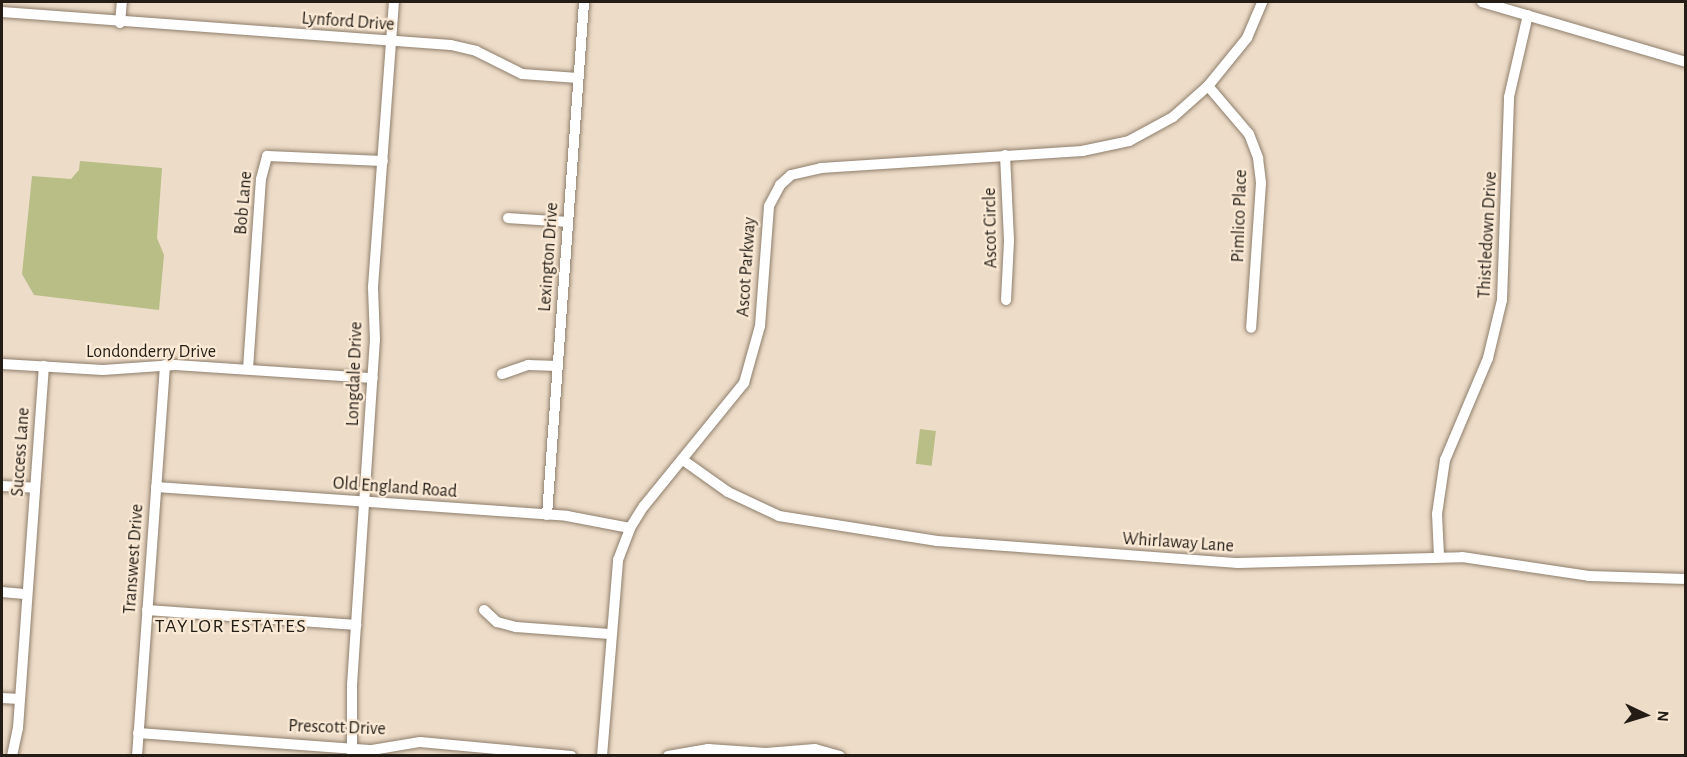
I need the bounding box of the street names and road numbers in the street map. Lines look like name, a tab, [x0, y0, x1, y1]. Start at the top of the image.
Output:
street label: Lynford Drive	[301, 8, 395, 36]
street label: Pimlico Place	[1228, 169, 1252, 263]
street label: Bob Lane	[230, 170, 258, 236]
street label: Thistledown Drive	[1474, 171, 1502, 299]
street label: Ascot Circle	[979, 187, 1003, 269]
street label: Lexington Drive	[534, 202, 564, 312]
street label: Ascot Parkway	[733, 216, 761, 318]
street label: Longdale Drive	[342, 321, 368, 427]
street label: Londonderry Drive	[86, 341, 216, 363]
street label: Success Lane	[7, 407, 35, 497]
street label: Old England Road	[332, 473, 458, 503]
street label: Transwest Drive	[119, 503, 149, 615]
street label: Whirlaway Lane	[1122, 528, 1234, 558]
street label: Prescott Drive	[288, 716, 386, 740]

